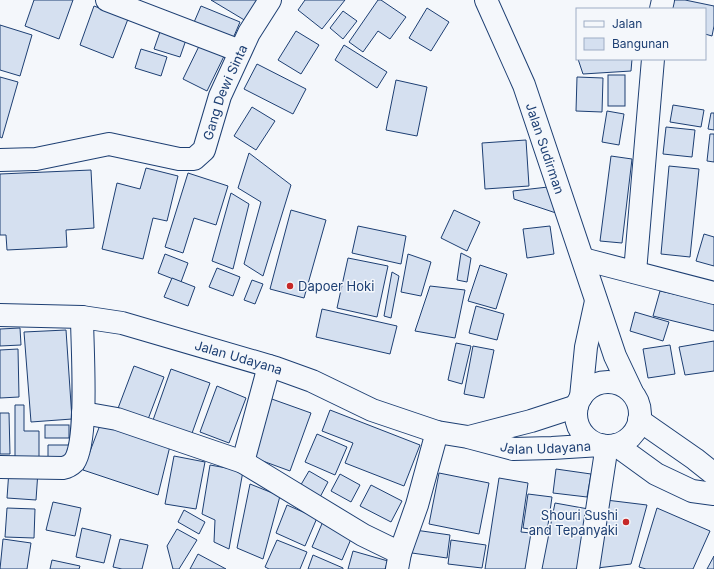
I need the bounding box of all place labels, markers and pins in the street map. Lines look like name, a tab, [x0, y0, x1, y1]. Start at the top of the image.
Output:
place label: Dapoer Hoki	[298, 278, 374, 294]
marker: Dapoer Hoki	[285, 281, 295, 291]
place label: Shouri Sushi and Tepanyaki	[529, 507, 618, 538]
marker: Shouri Sushi and Tepanyaki	[621, 517, 631, 527]

